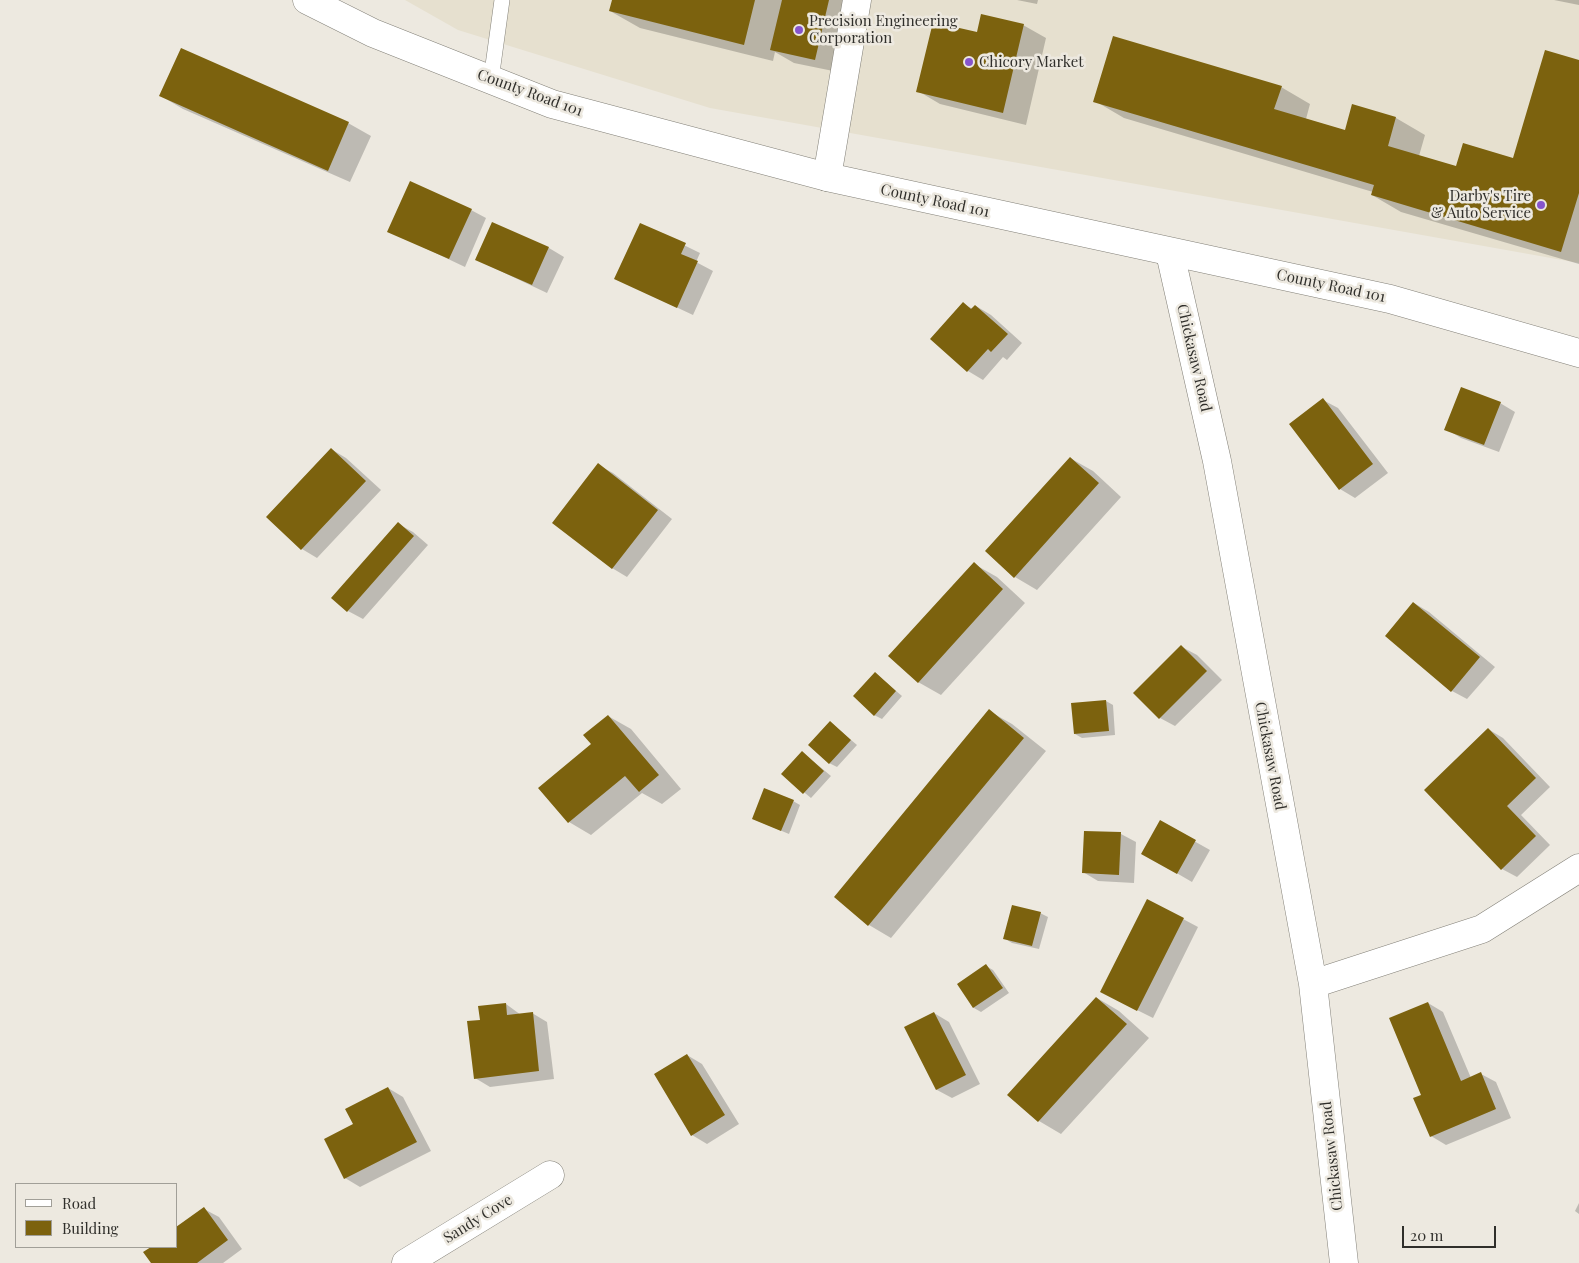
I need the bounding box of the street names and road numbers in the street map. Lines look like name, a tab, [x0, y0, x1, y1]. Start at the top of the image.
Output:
street label: County Road 101	[475, 66, 585, 120]
street label: County Road 101	[879, 181, 991, 221]
street label: County Road 101	[1275, 266, 1387, 306]
street label: Chickasaw Road	[1173, 302, 1215, 414]
street label: Chickasaw Road	[1251, 700, 1289, 812]
street label: Chickasaw Road	[1317, 1100, 1347, 1212]
street label: Sandy Cove	[440, 1191, 516, 1247]

